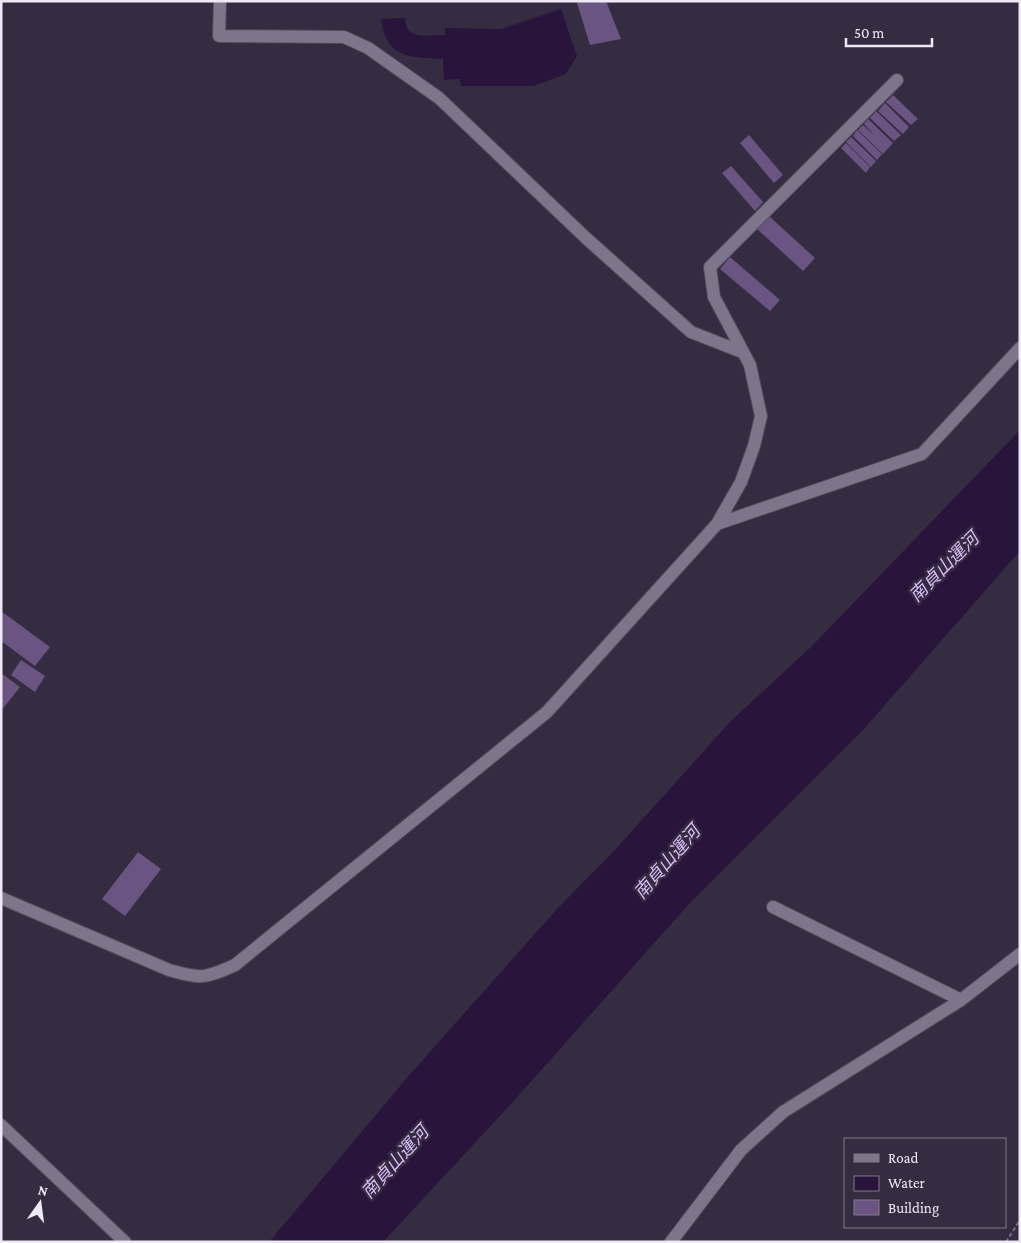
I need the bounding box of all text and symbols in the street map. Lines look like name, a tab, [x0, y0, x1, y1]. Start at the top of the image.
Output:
scale bar	[846, 15, 932, 47]
text: 50 m	[854, 25, 884, 41]
water label: 南貞山運河	[905, 526, 985, 606]
water label: 南貞山運河	[630, 819, 706, 903]
water label: 南貞山運河	[357, 1120, 435, 1202]
legend	[844, 1138, 1006, 1228]
text: Road	[888, 1150, 919, 1166]
text: Water	[888, 1175, 925, 1191]
north arrow	[15, 1178, 65, 1228]
text: N	[37, 1181, 50, 1199]
text: Building	[888, 1200, 939, 1217]

